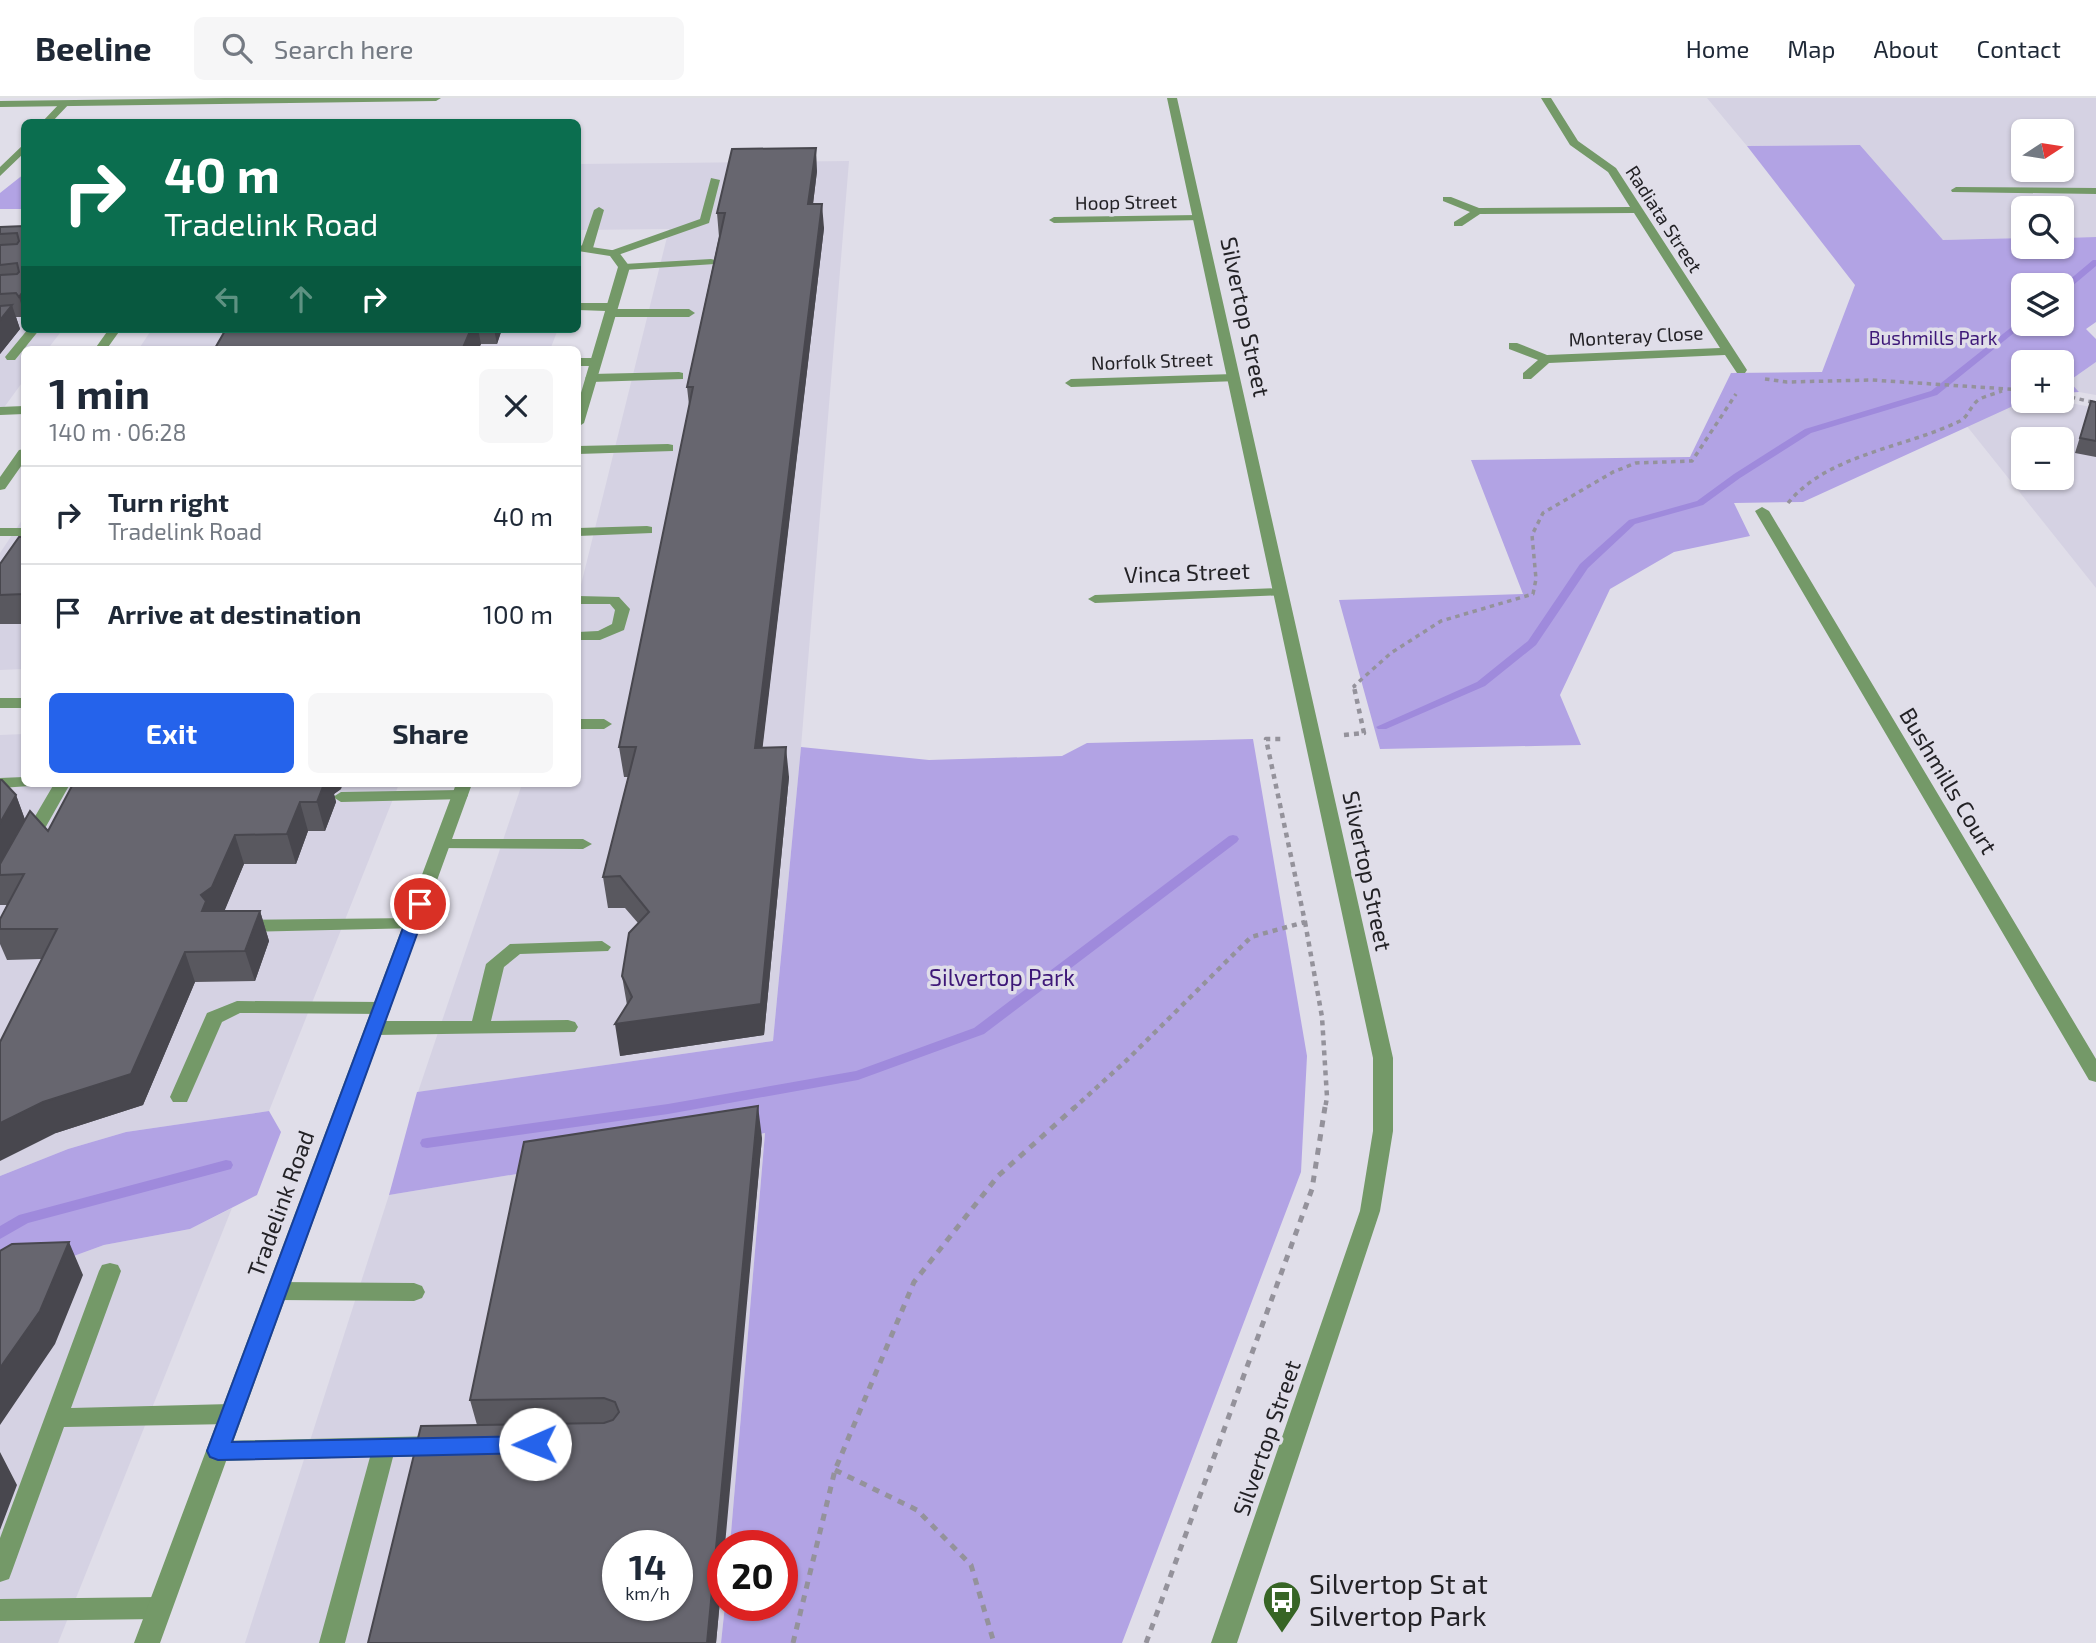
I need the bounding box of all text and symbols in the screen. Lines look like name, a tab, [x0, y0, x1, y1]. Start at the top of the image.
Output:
search box	[194, 17, 684, 80]
text: Beeline	[35, 28, 152, 68]
icon: search	[218, 29, 256, 67]
text: Search here	[274, 33, 413, 64]
text: Home	[1686, 34, 1749, 63]
text: Map	[1787, 34, 1835, 63]
text: About	[1873, 34, 1939, 63]
text: Contact	[1977, 34, 2061, 63]
north arrow	[2011, 119, 2074, 182]
map controls	[2011, 119, 2074, 490]
text: 40 m	[164, 144, 280, 203]
icon: right	[49, 147, 140, 238]
street label: Radiata Street	[1621, 161, 1708, 277]
street label: Hoop Street	[1075, 189, 1177, 214]
button: search	[2011, 196, 2074, 259]
text: Tradelink Road	[164, 204, 378, 242]
street label: Silvertop Street	[1215, 234, 1277, 400]
button: layers	[2011, 273, 2074, 336]
icon: left	[209, 280, 247, 318]
icon: ahead	[282, 280, 320, 318]
icon: right	[355, 280, 393, 318]
street label: Monteray Close	[1568, 320, 1704, 351]
park label: Bushmills Park	[1869, 326, 1998, 349]
street label: Norfolk Street	[1091, 347, 1213, 374]
button: +	[2011, 350, 2074, 413]
text: 1 min	[49, 367, 150, 417]
button: close	[479, 369, 553, 443]
text: 140 m · 06:28	[49, 418, 186, 446]
button: −	[2011, 427, 2074, 490]
text: Turn right	[108, 486, 229, 517]
icon: right	[49, 496, 87, 534]
text: 40 m	[493, 500, 553, 531]
text: Tradelink Road	[108, 517, 262, 545]
street label: Vinca Street	[1124, 556, 1251, 588]
icon: arrive	[49, 594, 87, 632]
text: Arrive at destination	[108, 598, 361, 629]
text: 100 m	[483, 598, 553, 629]
button: Exit	[49, 693, 294, 773]
button: Share	[308, 693, 553, 773]
street label: Bushmills Court	[1894, 702, 2004, 859]
street label: Silvertop Street	[1337, 788, 1399, 954]
pin	[390, 874, 450, 934]
icon: arrive	[401, 885, 439, 923]
park label: Silvertop Park	[929, 963, 1075, 991]
street label: Tradelink Road	[241, 1126, 320, 1281]
street label: Silvertop Street	[1226, 1356, 1306, 1519]
position arrow	[498, 1407, 572, 1481]
speed limit sign: 20	[707, 1530, 798, 1621]
text: 14	[629, 1545, 666, 1587]
place label: Silvertop St at Silvertop Park	[1309, 1566, 1488, 1632]
bus stop icon: Silvertop St at Silvertop Park	[1261, 1579, 1303, 1634]
text: km/h	[625, 1582, 670, 1604]

